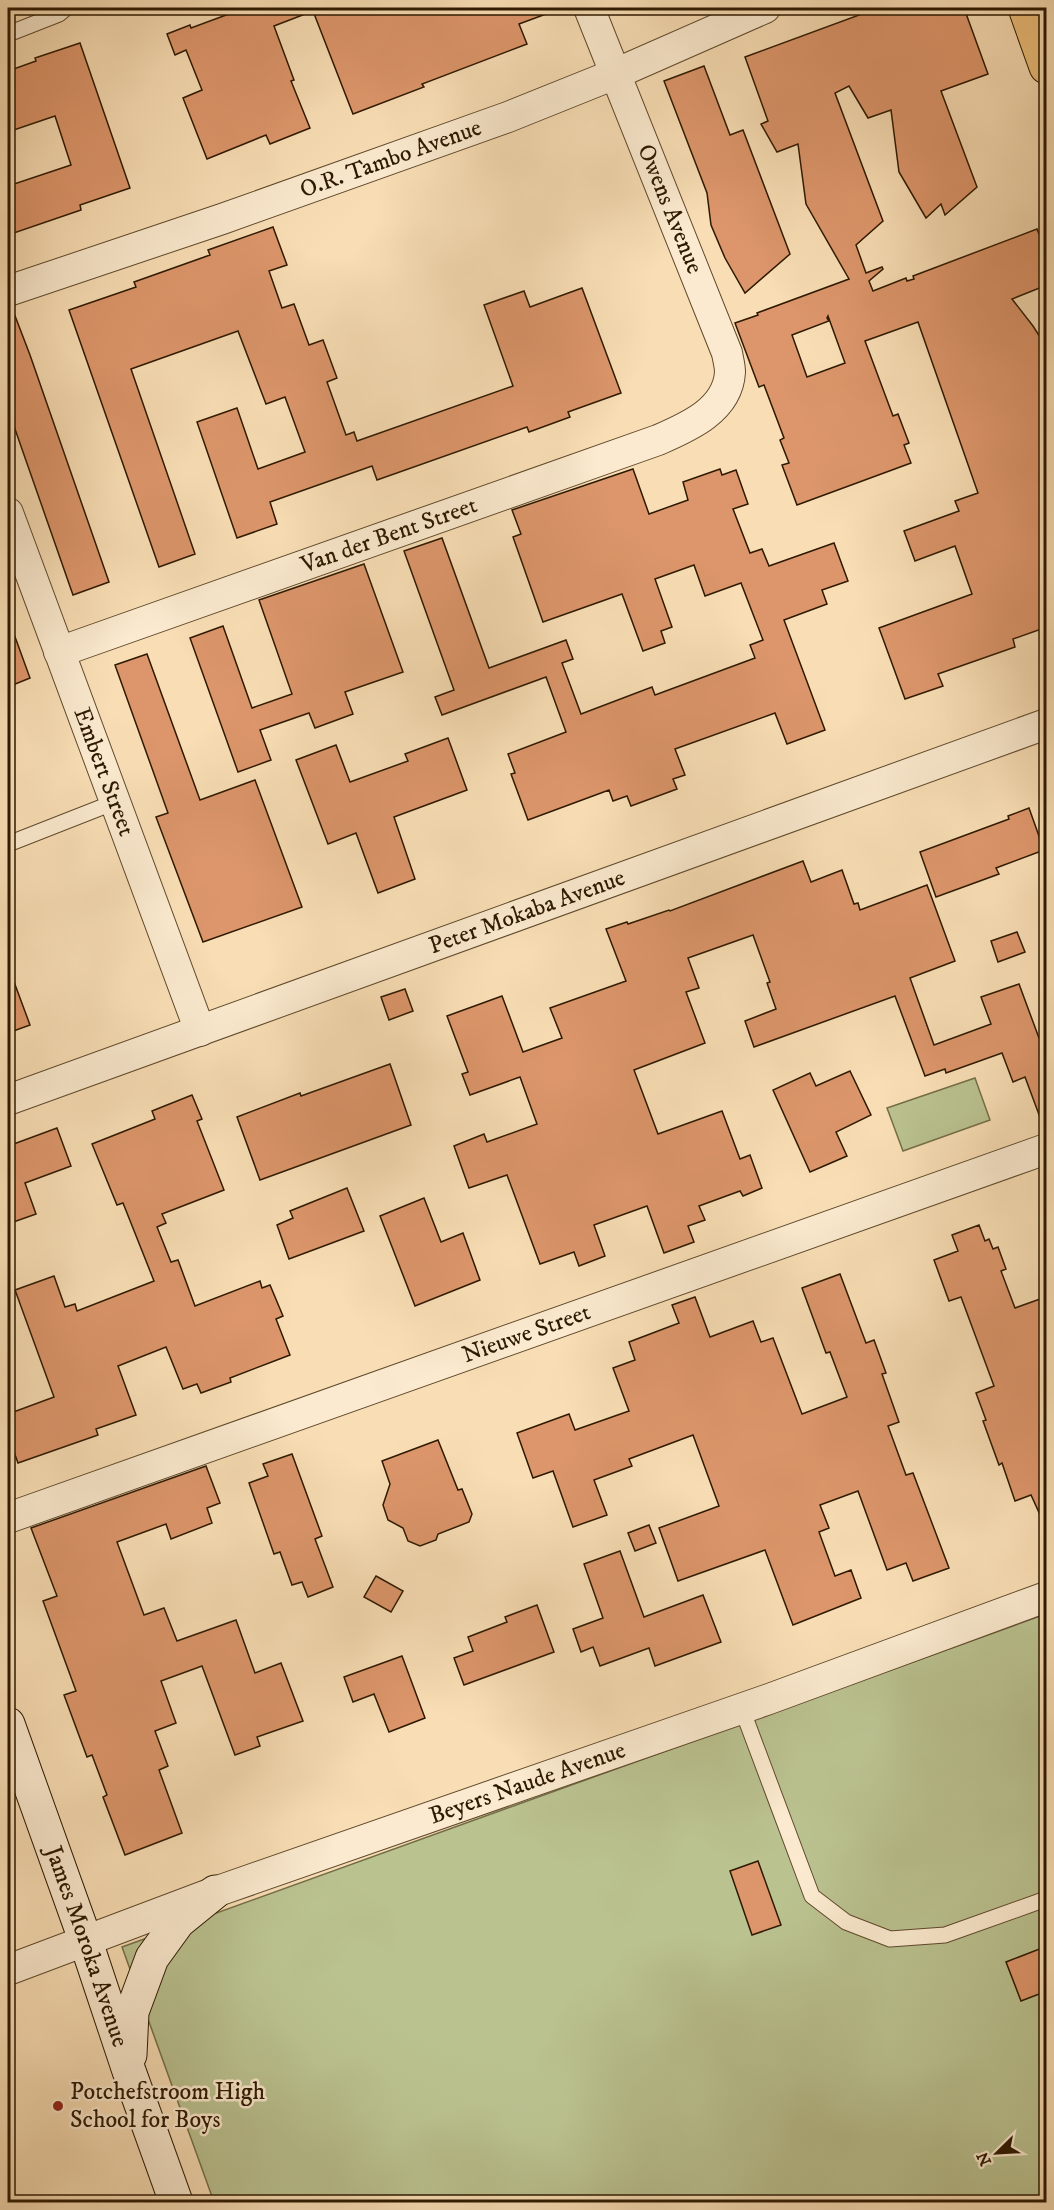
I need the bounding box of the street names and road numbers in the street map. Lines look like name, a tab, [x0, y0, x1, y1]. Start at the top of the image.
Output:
street label: O.R. Tambo Avenue	[296, 113, 486, 205]
street label: Owens Avenue	[630, 140, 710, 278]
street label: Van der Bent Street	[296, 490, 481, 581]
street label: Embert Street	[66, 703, 142, 840]
street label: Peter Mokaba Avenue	[425, 863, 629, 961]
street label: Nieuwe Street	[458, 1297, 595, 1370]
street label: Beyers Naude Avenue	[425, 1735, 630, 1831]
street label: James Moroka Avenue	[37, 1840, 135, 2051]

